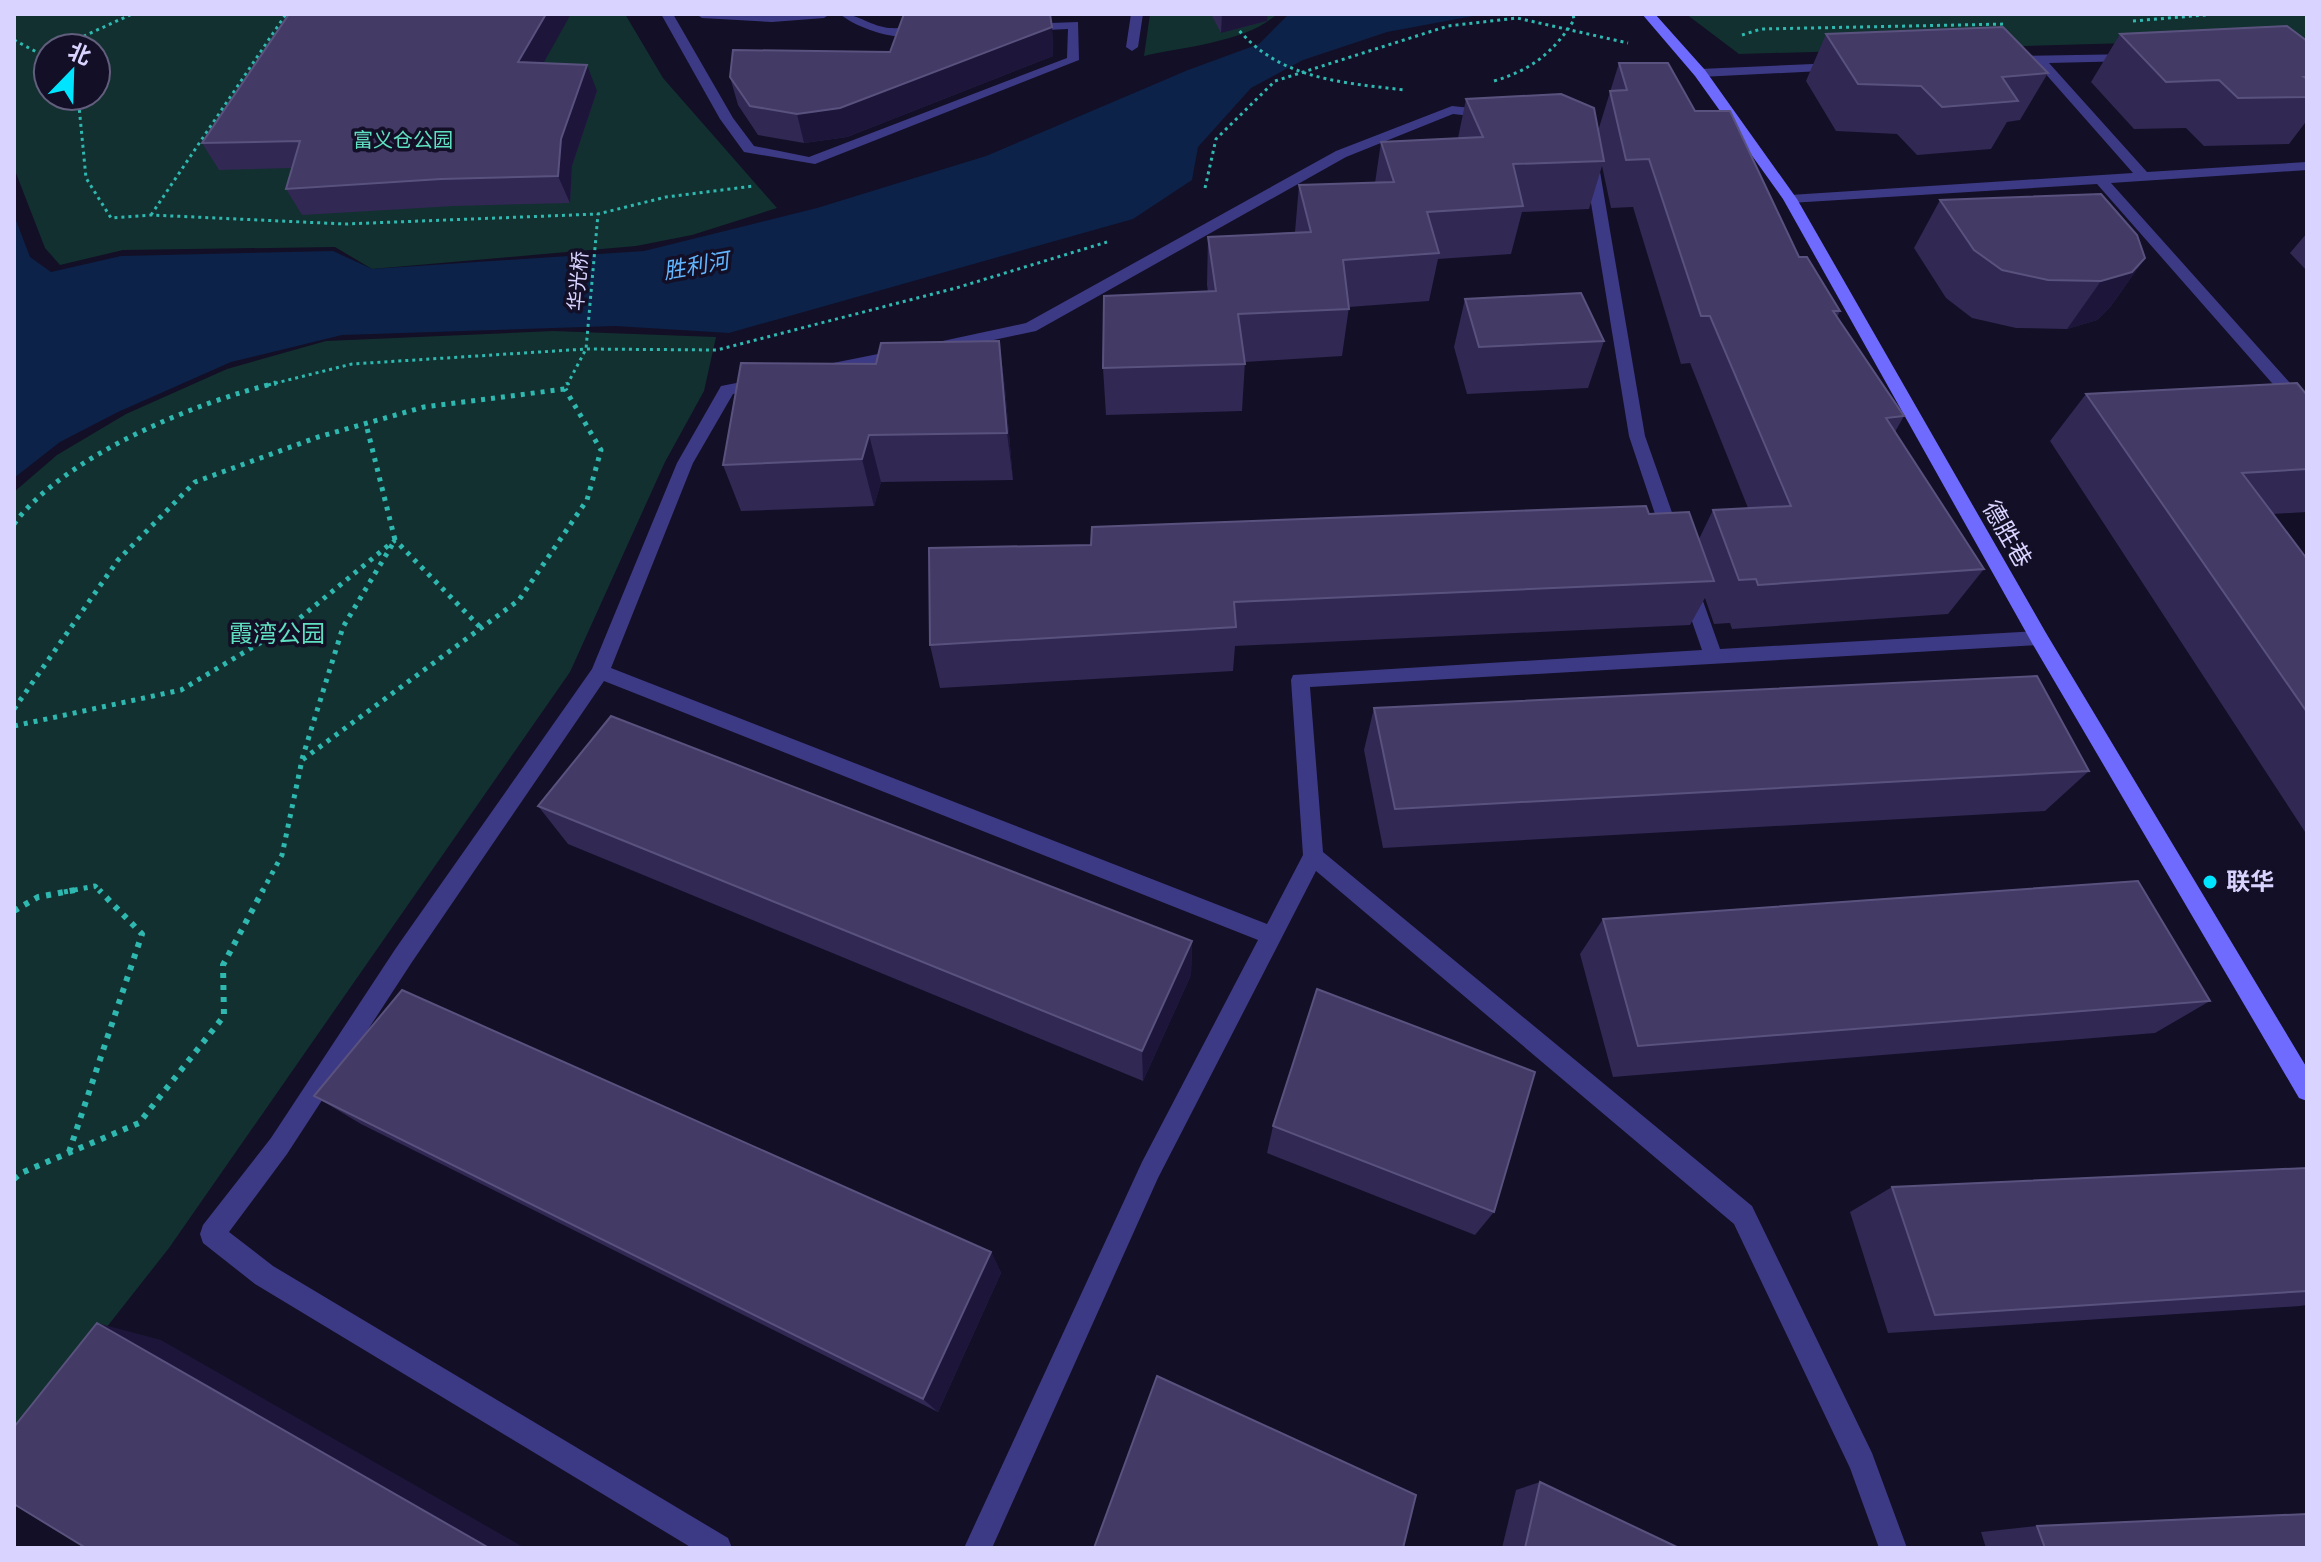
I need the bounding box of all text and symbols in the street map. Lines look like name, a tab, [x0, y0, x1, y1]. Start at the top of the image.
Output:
north arrow	[32, 32, 112, 112]
text: 北	[65, 38, 95, 70]
park label: 富义仓公园	[353, 128, 453, 152]
water label: 胜利河	[661, 247, 735, 284]
street label: 华光桥	[563, 250, 593, 312]
street label: 德胜巷	[1977, 496, 2037, 572]
park label: 霞湾公园	[229, 620, 325, 648]
place label: 联华	[2226, 868, 2274, 896]
marker: 联华	[2201, 873, 2219, 891]

